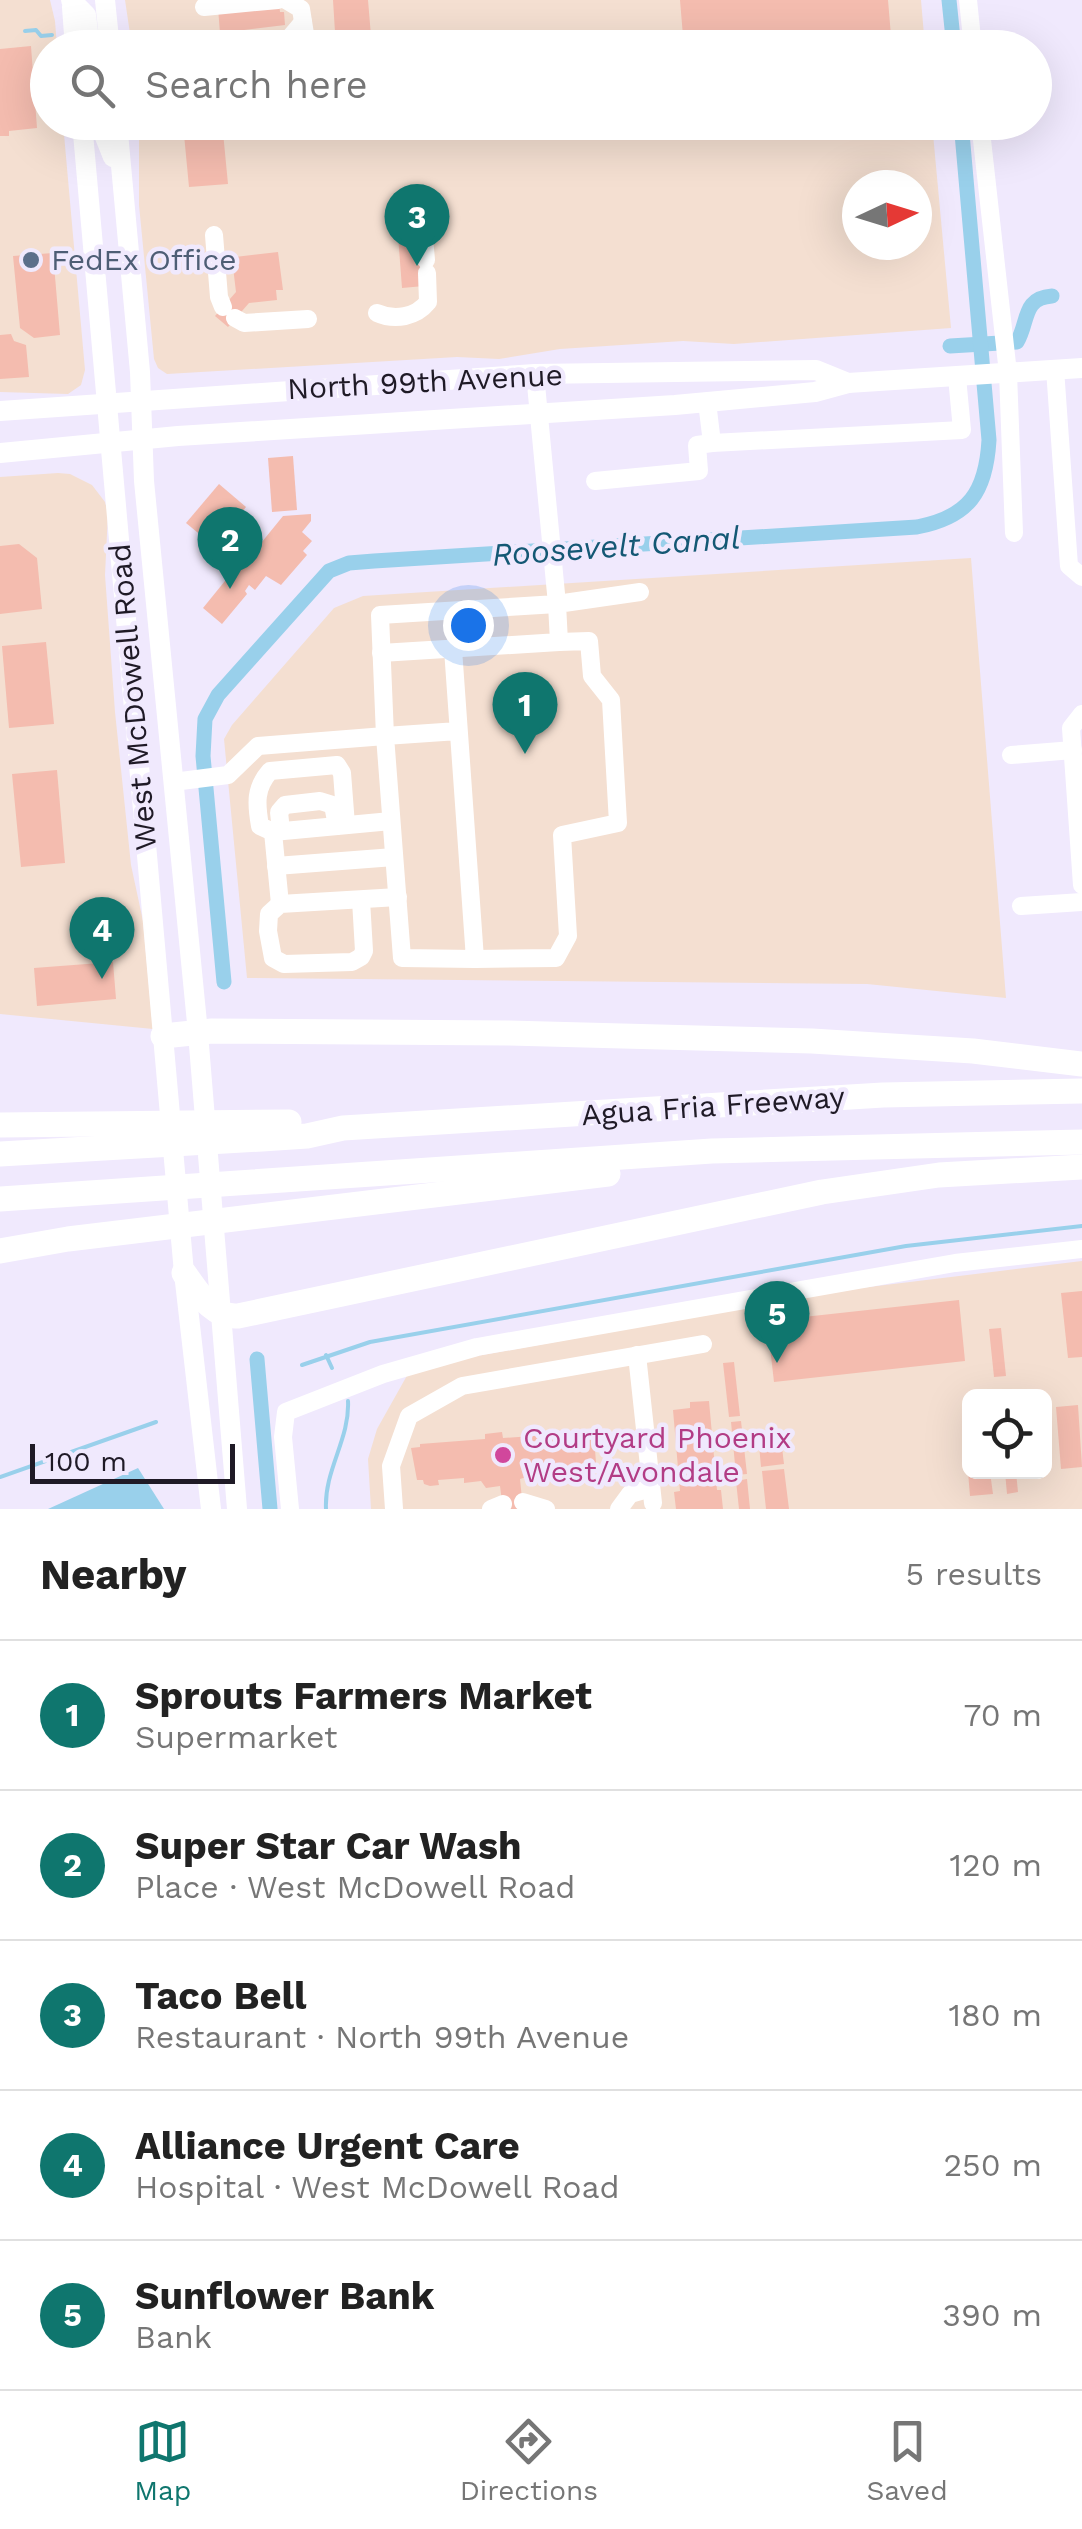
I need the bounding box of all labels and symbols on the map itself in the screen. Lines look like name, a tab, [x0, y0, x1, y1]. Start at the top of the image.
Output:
north arrow	[842, 170, 932, 260]
pin: 3	[384, 184, 450, 266]
place label: FedEx Office	[51, 242, 237, 277]
marker: FedEx Office	[20, 249, 42, 271]
street label: North 99th Avenue	[286, 357, 564, 406]
pin: 2	[198, 506, 262, 589]
water label: Roosevelt Canal	[491, 518, 741, 574]
street label: West McDowell Road	[102, 542, 163, 852]
your location	[443, 600, 494, 651]
pin: 1	[492, 672, 558, 754]
pin: 4	[70, 896, 134, 979]
street label: Agua Fria Freeway	[580, 1079, 846, 1132]
pin: 5	[744, 1280, 810, 1363]
place label: Courtyard Phoenix West/Avondale	[523, 1420, 792, 1489]
scale bar	[30, 1439, 235, 1484]
marker: Courtyard Phoenix West/Avondale	[492, 1444, 514, 1466]

